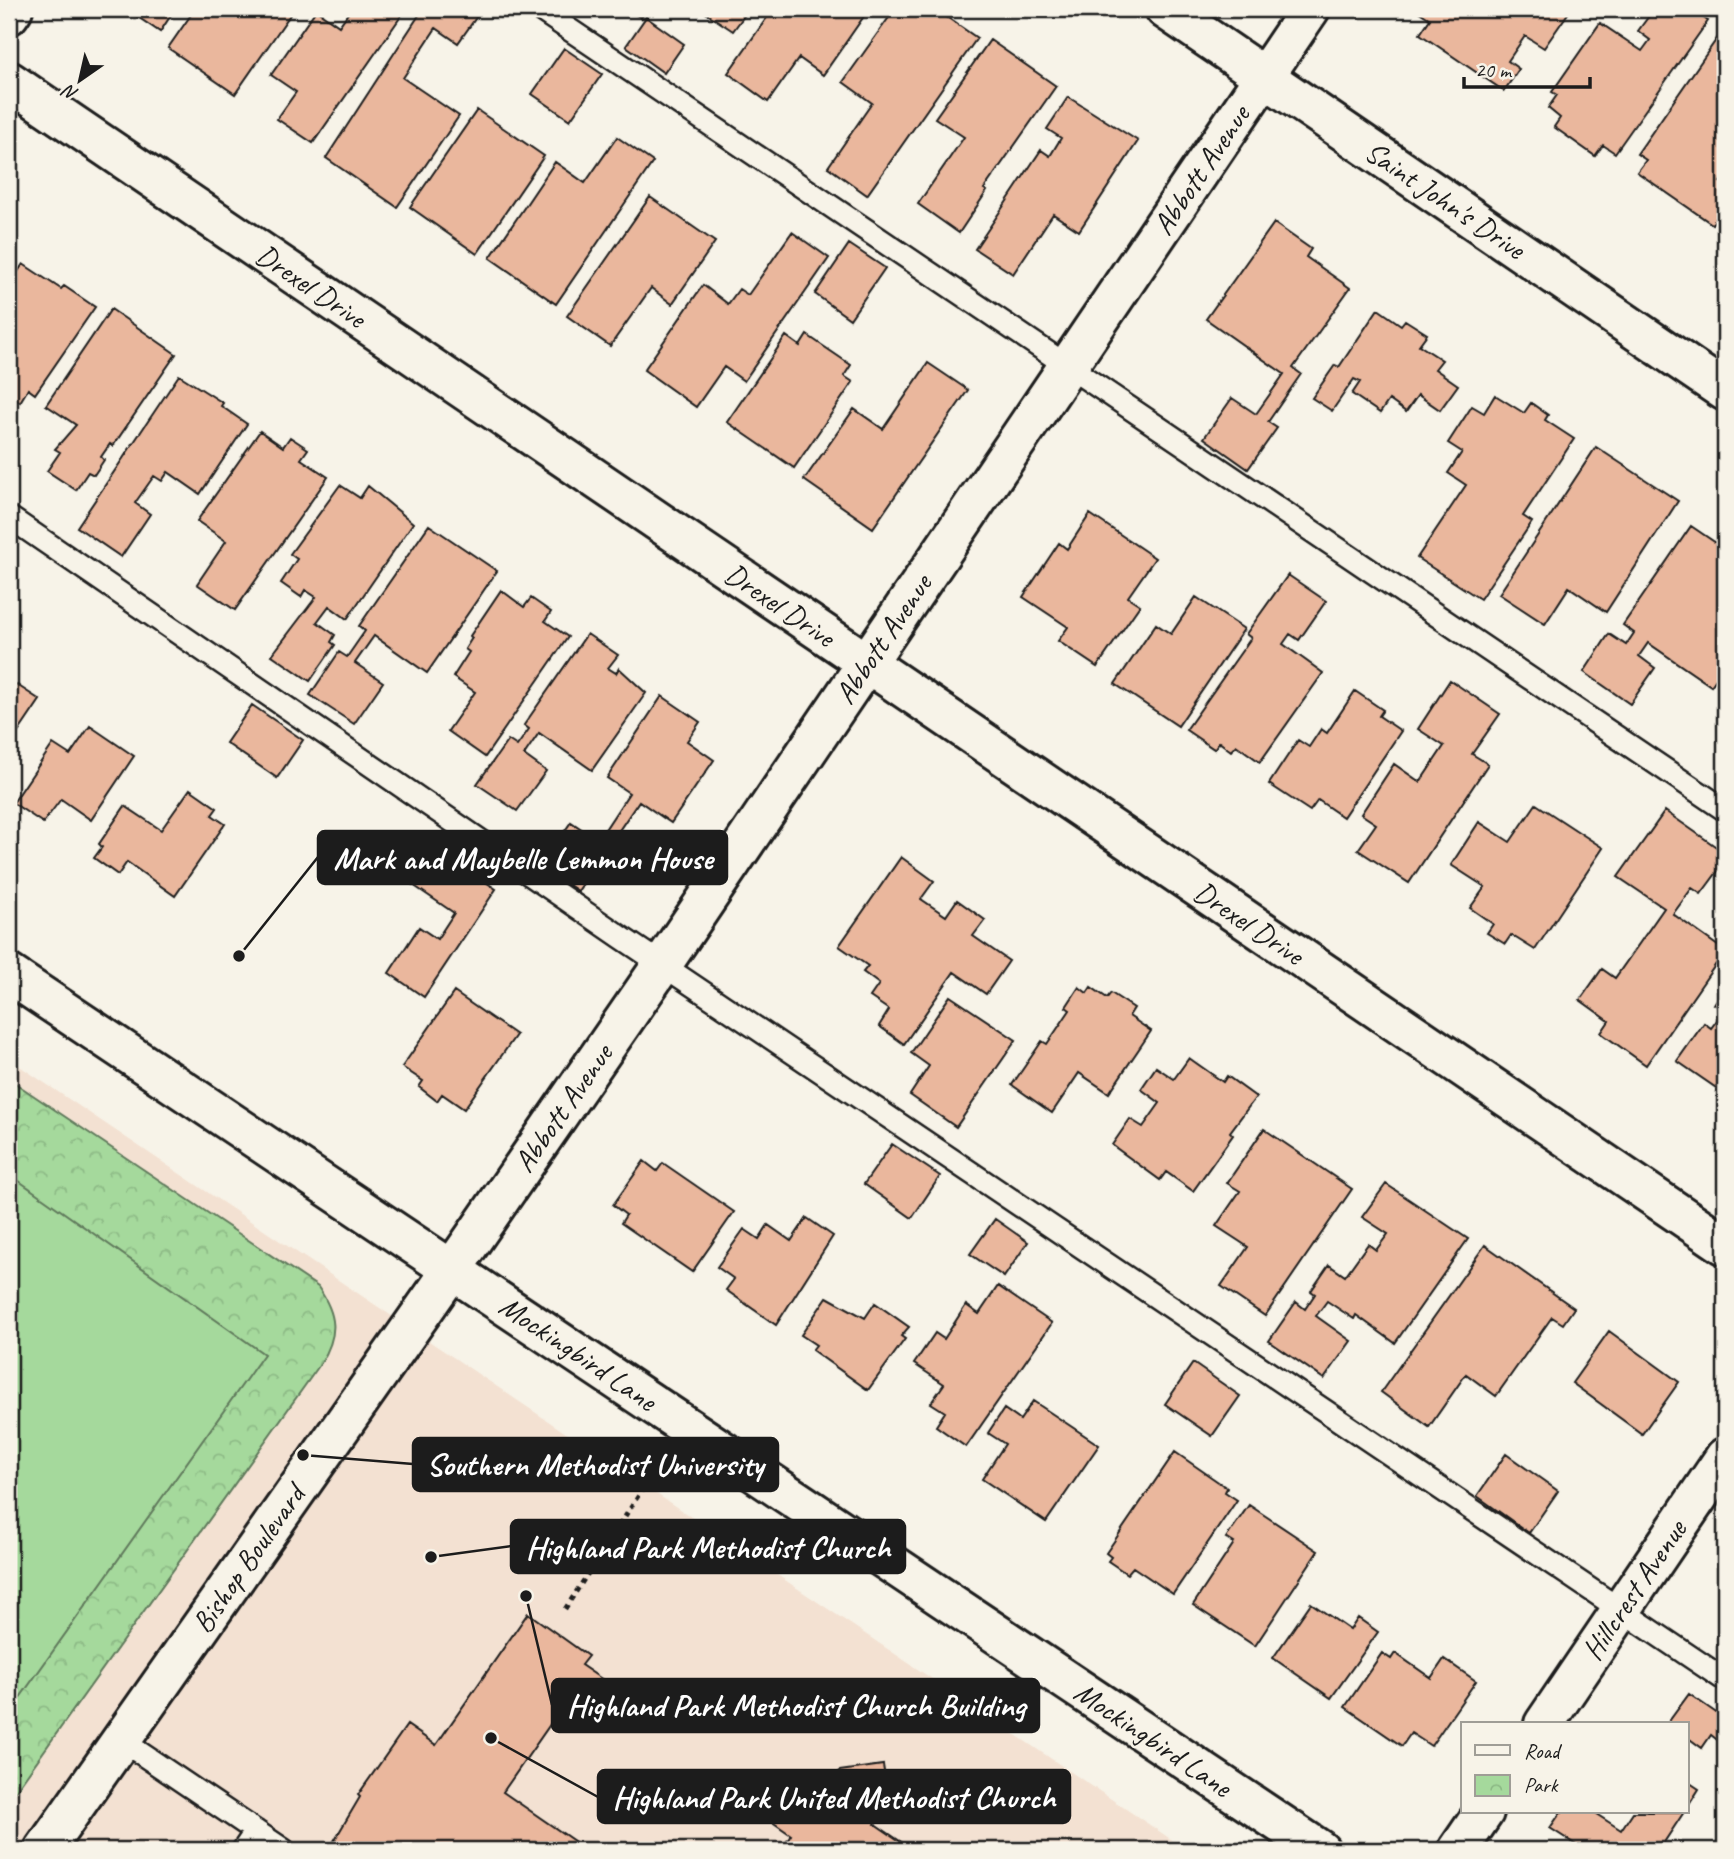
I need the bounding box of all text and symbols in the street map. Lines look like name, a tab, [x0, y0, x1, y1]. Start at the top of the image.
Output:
north arrow	[46, 46, 116, 116]
scale bar	[1464, 46, 1590, 90]
text: 20 m	[1475, 57, 1513, 83]
text: N	[57, 78, 83, 107]
street label: Abbott Avenue	[1144, 96, 1259, 242]
street label: Saint John's Drive	[1358, 133, 1534, 269]
street label: Drexel Drive	[249, 235, 375, 338]
street label: Drexel Drive	[718, 554, 844, 657]
street label: Abbott Avenue	[826, 565, 941, 711]
callout: Mark and Maybelle Lemmon House	[318, 831, 727, 884]
text: Mark and Maybelle Lemmon House	[333, 838, 716, 879]
street label: Drexel Drive	[1187, 872, 1313, 975]
street label: Abbott Avenue	[505, 1035, 622, 1180]
street label: Mockingbird Lane	[492, 1287, 666, 1421]
callout: Southern Methodist University	[413, 1438, 778, 1491]
text: Southern Methodist University	[427, 1444, 766, 1485]
street label: Bishop Boulevard	[183, 1474, 315, 1640]
street label: Hillcrest Avenue	[1573, 1511, 1696, 1667]
callout: Highland Park Methodist Church	[511, 1520, 905, 1573]
text: Highland Park Methodist Church	[526, 1527, 892, 1568]
street label: Mockingbird Lane	[1067, 1673, 1241, 1807]
callout: Highland Park Methodist Church Building	[552, 1679, 1039, 1732]
text: Highland Park Methodist Church Building	[567, 1685, 1029, 1726]
legend	[1461, 1722, 1688, 1814]
text: Road	[1524, 1738, 1563, 1764]
callout: Highland Park United Methodist Church	[598, 1770, 1070, 1823]
text: Park	[1524, 1772, 1559, 1798]
text: Highland Park United Methodist Church	[613, 1777, 1057, 1818]

